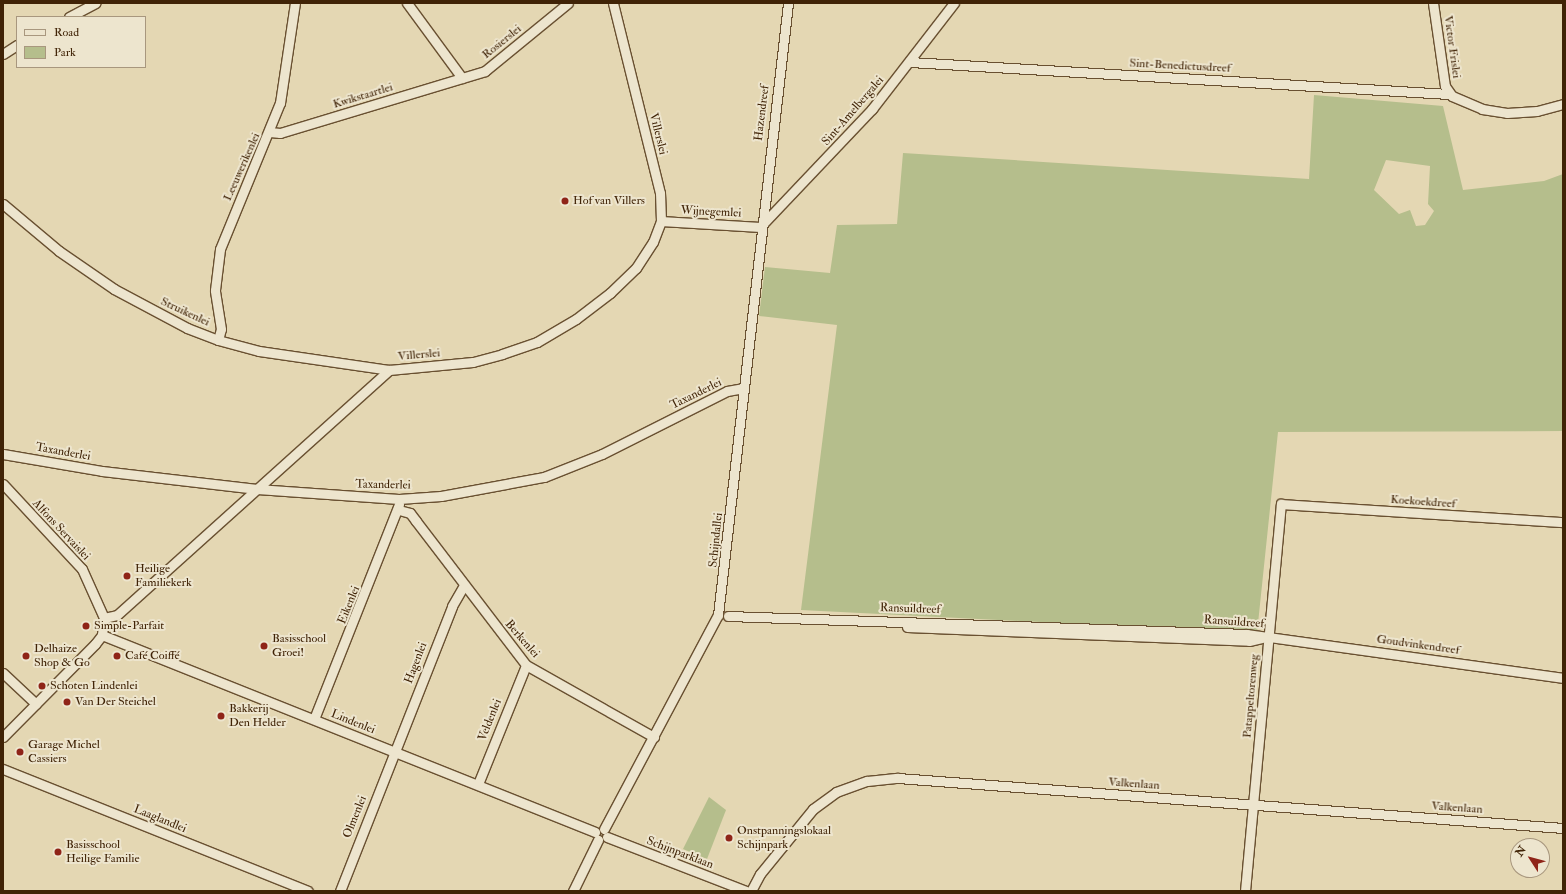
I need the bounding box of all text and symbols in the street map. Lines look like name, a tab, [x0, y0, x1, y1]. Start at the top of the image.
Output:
street label: Victor Frislei	[1440, 15, 1464, 79]
legend	[16, 16, 146, 68]
street label: Rosierslei	[479, 22, 525, 62]
text: Road	[54, 25, 79, 40]
text: Park	[54, 45, 76, 60]
street label: Sint-Benedictusdreef	[1129, 56, 1231, 76]
street label: Sint-Amelbergalei	[819, 73, 887, 149]
street label: Kwikstaartlei	[331, 80, 395, 112]
street label: Hazendreef	[751, 84, 773, 142]
street label: Villerslei	[646, 112, 670, 156]
street label: Leeuwerikenlei	[221, 131, 263, 203]
place label: Hof van Villers	[573, 194, 645, 208]
marker: Hof van Villers	[560, 196, 570, 206]
street label: Wijnegemlei	[680, 203, 742, 221]
street label: Struikenlei	[158, 294, 212, 330]
street label: Villerslei	[397, 346, 441, 364]
street label: Taxanderlei	[668, 375, 724, 413]
street label: Taxanderlei	[34, 440, 92, 464]
street label: Taxanderlei	[355, 477, 411, 493]
street label: Koekoekdreef	[1390, 493, 1456, 511]
street label: Alfons Servaislei	[29, 497, 93, 563]
street label: Schijndallei	[706, 512, 726, 568]
place label: Heilige Familiekerk	[135, 562, 192, 590]
marker: Heilige Familiekerk	[122, 571, 132, 581]
street label: Eikenlei	[335, 584, 363, 626]
street label: Ransuildreef	[880, 601, 940, 617]
street label: Ransuildreef	[1203, 613, 1265, 631]
street label: Berkenlei	[502, 617, 542, 661]
place label: Simple-Parfait	[94, 619, 164, 633]
marker: Simple-Parfait	[81, 621, 91, 631]
place label: Basisschool Groei!	[272, 632, 326, 660]
street label: Goudvinkendreef	[1376, 632, 1460, 658]
street label: Hagenlei	[402, 640, 430, 686]
marker: Basisschool Groei!	[259, 641, 269, 651]
place label: Delhaize Shop & Go	[34, 642, 90, 670]
place label: Café Coiffé	[125, 649, 180, 663]
marker: Delhaize Shop & Go	[21, 651, 31, 661]
marker: Café Coiffé	[112, 651, 122, 661]
street label: Patappeltorenweg	[1240, 654, 1262, 738]
place label: Schoten Lindenlei	[50, 679, 138, 693]
marker: Schoten Lindenlei	[37, 681, 47, 691]
place label: Van Der Steichel	[75, 695, 156, 709]
marker: Van Der Steichel	[62, 697, 72, 707]
street label: Veldenlei	[475, 697, 505, 743]
place label: Bakkerij Den Helder	[229, 702, 286, 730]
street label: Lindenlei	[329, 707, 377, 737]
marker: Bakkerij Den Helder	[216, 711, 226, 721]
place label: Garage Michel Cassiers	[28, 738, 100, 766]
marker: Garage Michel Cassiers	[15, 747, 25, 757]
street label: Valkenlaan	[1108, 775, 1160, 793]
street label: Olmenlei	[340, 794, 370, 840]
street label: Valkenlaan	[1431, 799, 1483, 817]
street label: Laaglandlei	[131, 802, 189, 836]
place label: Onstpanningslokaal Schijnpark	[737, 824, 831, 852]
marker: Onstpanningslokaal Schijnpark	[724, 833, 734, 843]
street label: Schijnparklaan	[645, 834, 715, 872]
place label: Basisschool Heilige Familie	[66, 838, 140, 866]
north arrow	[1510, 838, 1550, 878]
text: N	[1513, 843, 1529, 859]
marker: Basisschool Heilige Familie	[53, 847, 63, 857]

